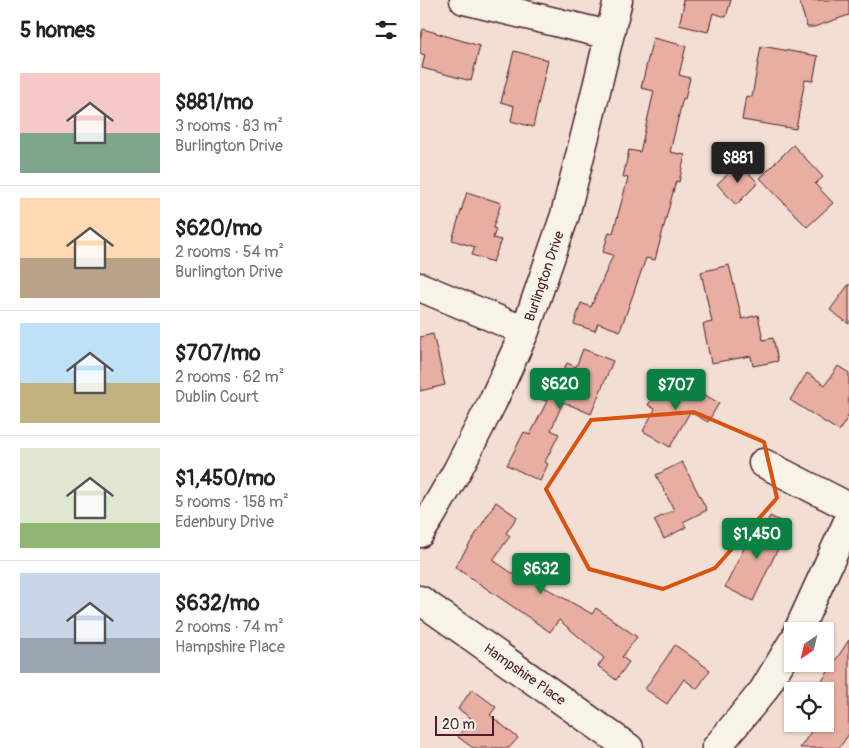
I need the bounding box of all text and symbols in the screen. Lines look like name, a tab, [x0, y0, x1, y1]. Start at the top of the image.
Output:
icon: filters	[372, 16, 400, 44]
text: 5 homes	[20, 17, 95, 44]
text: $881/mo	[175, 89, 253, 116]
icon: home	[60, 93, 120, 153]
text: 3 rooms · 83 m²	[175, 116, 283, 136]
text: Burlington Drive	[175, 136, 283, 156]
pin: $881	[708, 142, 768, 184]
text: $881	[722, 148, 754, 168]
text: $620/mo	[175, 215, 262, 242]
icon: home	[60, 218, 120, 278]
street label: Burlington Drive	[521, 229, 568, 324]
text: 2 rooms · 54 m²	[175, 242, 284, 262]
text: Burlington Drive	[175, 262, 283, 282]
text: $707/mo	[175, 340, 260, 367]
icon: home	[60, 343, 120, 403]
text: 2 rooms · 62 m²	[175, 367, 284, 387]
pin: $620	[530, 368, 590, 410]
pin: $707	[646, 368, 706, 411]
text: $620	[541, 374, 579, 394]
text: $707	[658, 375, 694, 395]
text: Dublin Court	[175, 387, 258, 407]
text: $1,450/mo	[175, 465, 275, 492]
icon: home	[60, 468, 120, 528]
text: 5 rooms · 158 m²	[175, 492, 289, 512]
text: Edenbury Drive	[175, 512, 274, 532]
pin: $1,450	[716, 518, 798, 560]
text: $1,450	[733, 524, 781, 544]
pin: $632	[511, 552, 571, 595]
text: $632	[523, 559, 559, 579]
text: $632/mo	[175, 590, 260, 617]
icon: home	[60, 593, 120, 653]
text: 2 rooms · 74 m²	[175, 617, 284, 637]
north arrow	[784, 622, 834, 672]
map controls	[784, 622, 834, 732]
text: Hampshire Place	[175, 637, 285, 657]
street label: Hampshire Place	[480, 640, 569, 709]
button: locate	[784, 682, 834, 732]
scale bar	[435, 713, 494, 736]
text: 20 m	[442, 716, 475, 733]

